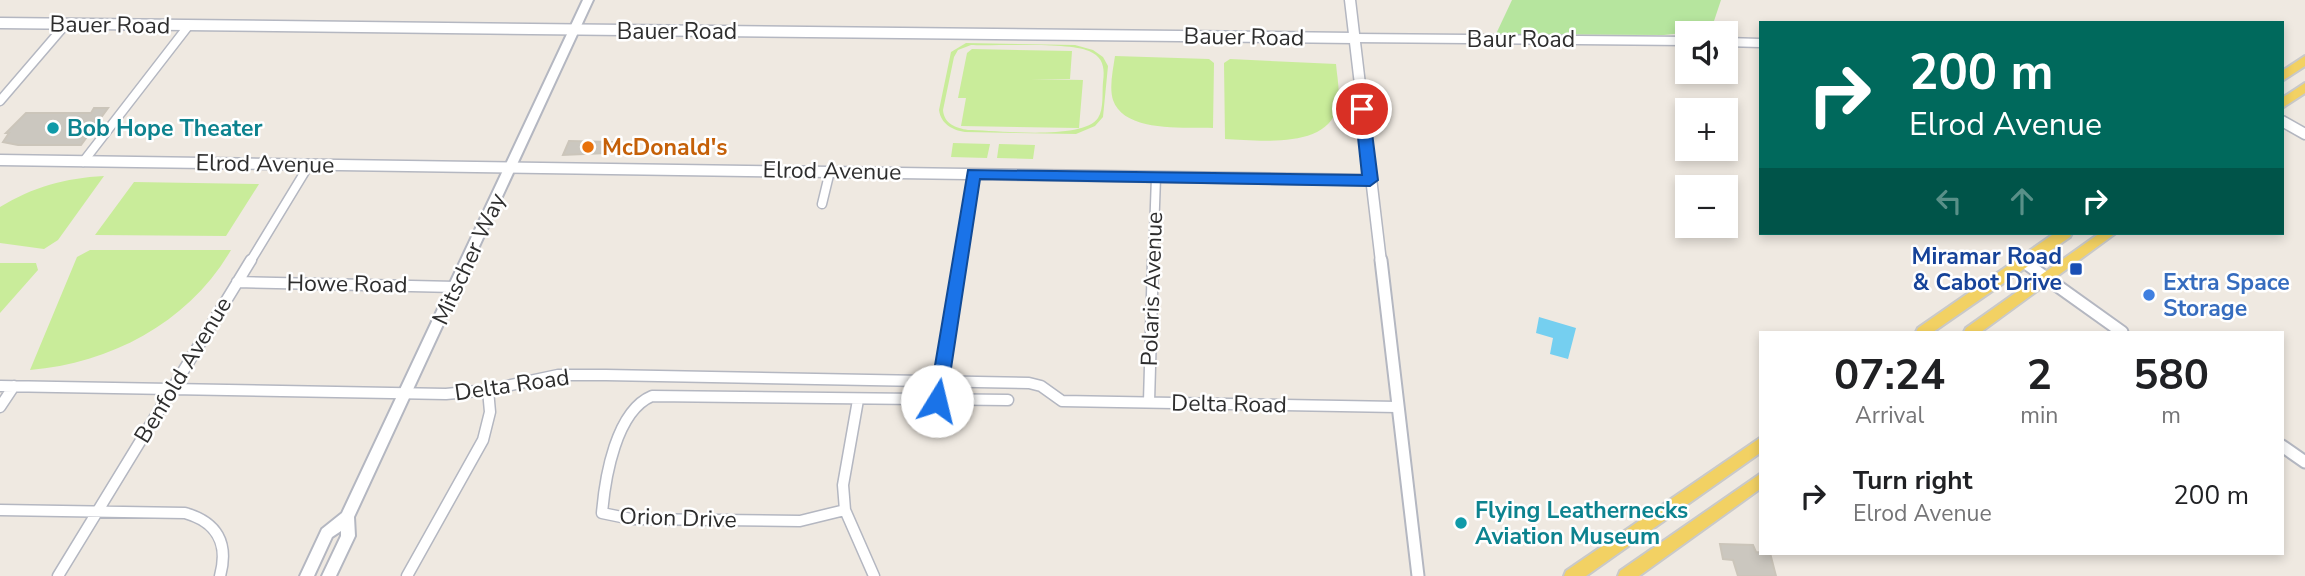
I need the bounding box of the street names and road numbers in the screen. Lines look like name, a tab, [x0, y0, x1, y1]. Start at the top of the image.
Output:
street label: Bauer Road	[49, 8, 171, 42]
street label: Bauer Road	[617, 16, 737, 47]
street label: Bauer Road	[1183, 20, 1305, 54]
street label: Baur Road	[1467, 24, 1575, 55]
street label: Elrod Avenue	[195, 147, 335, 181]
street label: Elrod Avenue	[762, 154, 902, 188]
street label: Mitscher Way	[425, 188, 513, 330]
street label: Polaris Avenue	[1134, 211, 1170, 367]
street label: Howe Road	[286, 267, 408, 301]
street label: Benfold Avenue	[127, 291, 239, 449]
street label: Delta Road	[453, 362, 571, 408]
street label: Delta Road	[1171, 387, 1287, 421]
street label: Orion Drive	[619, 500, 737, 536]

